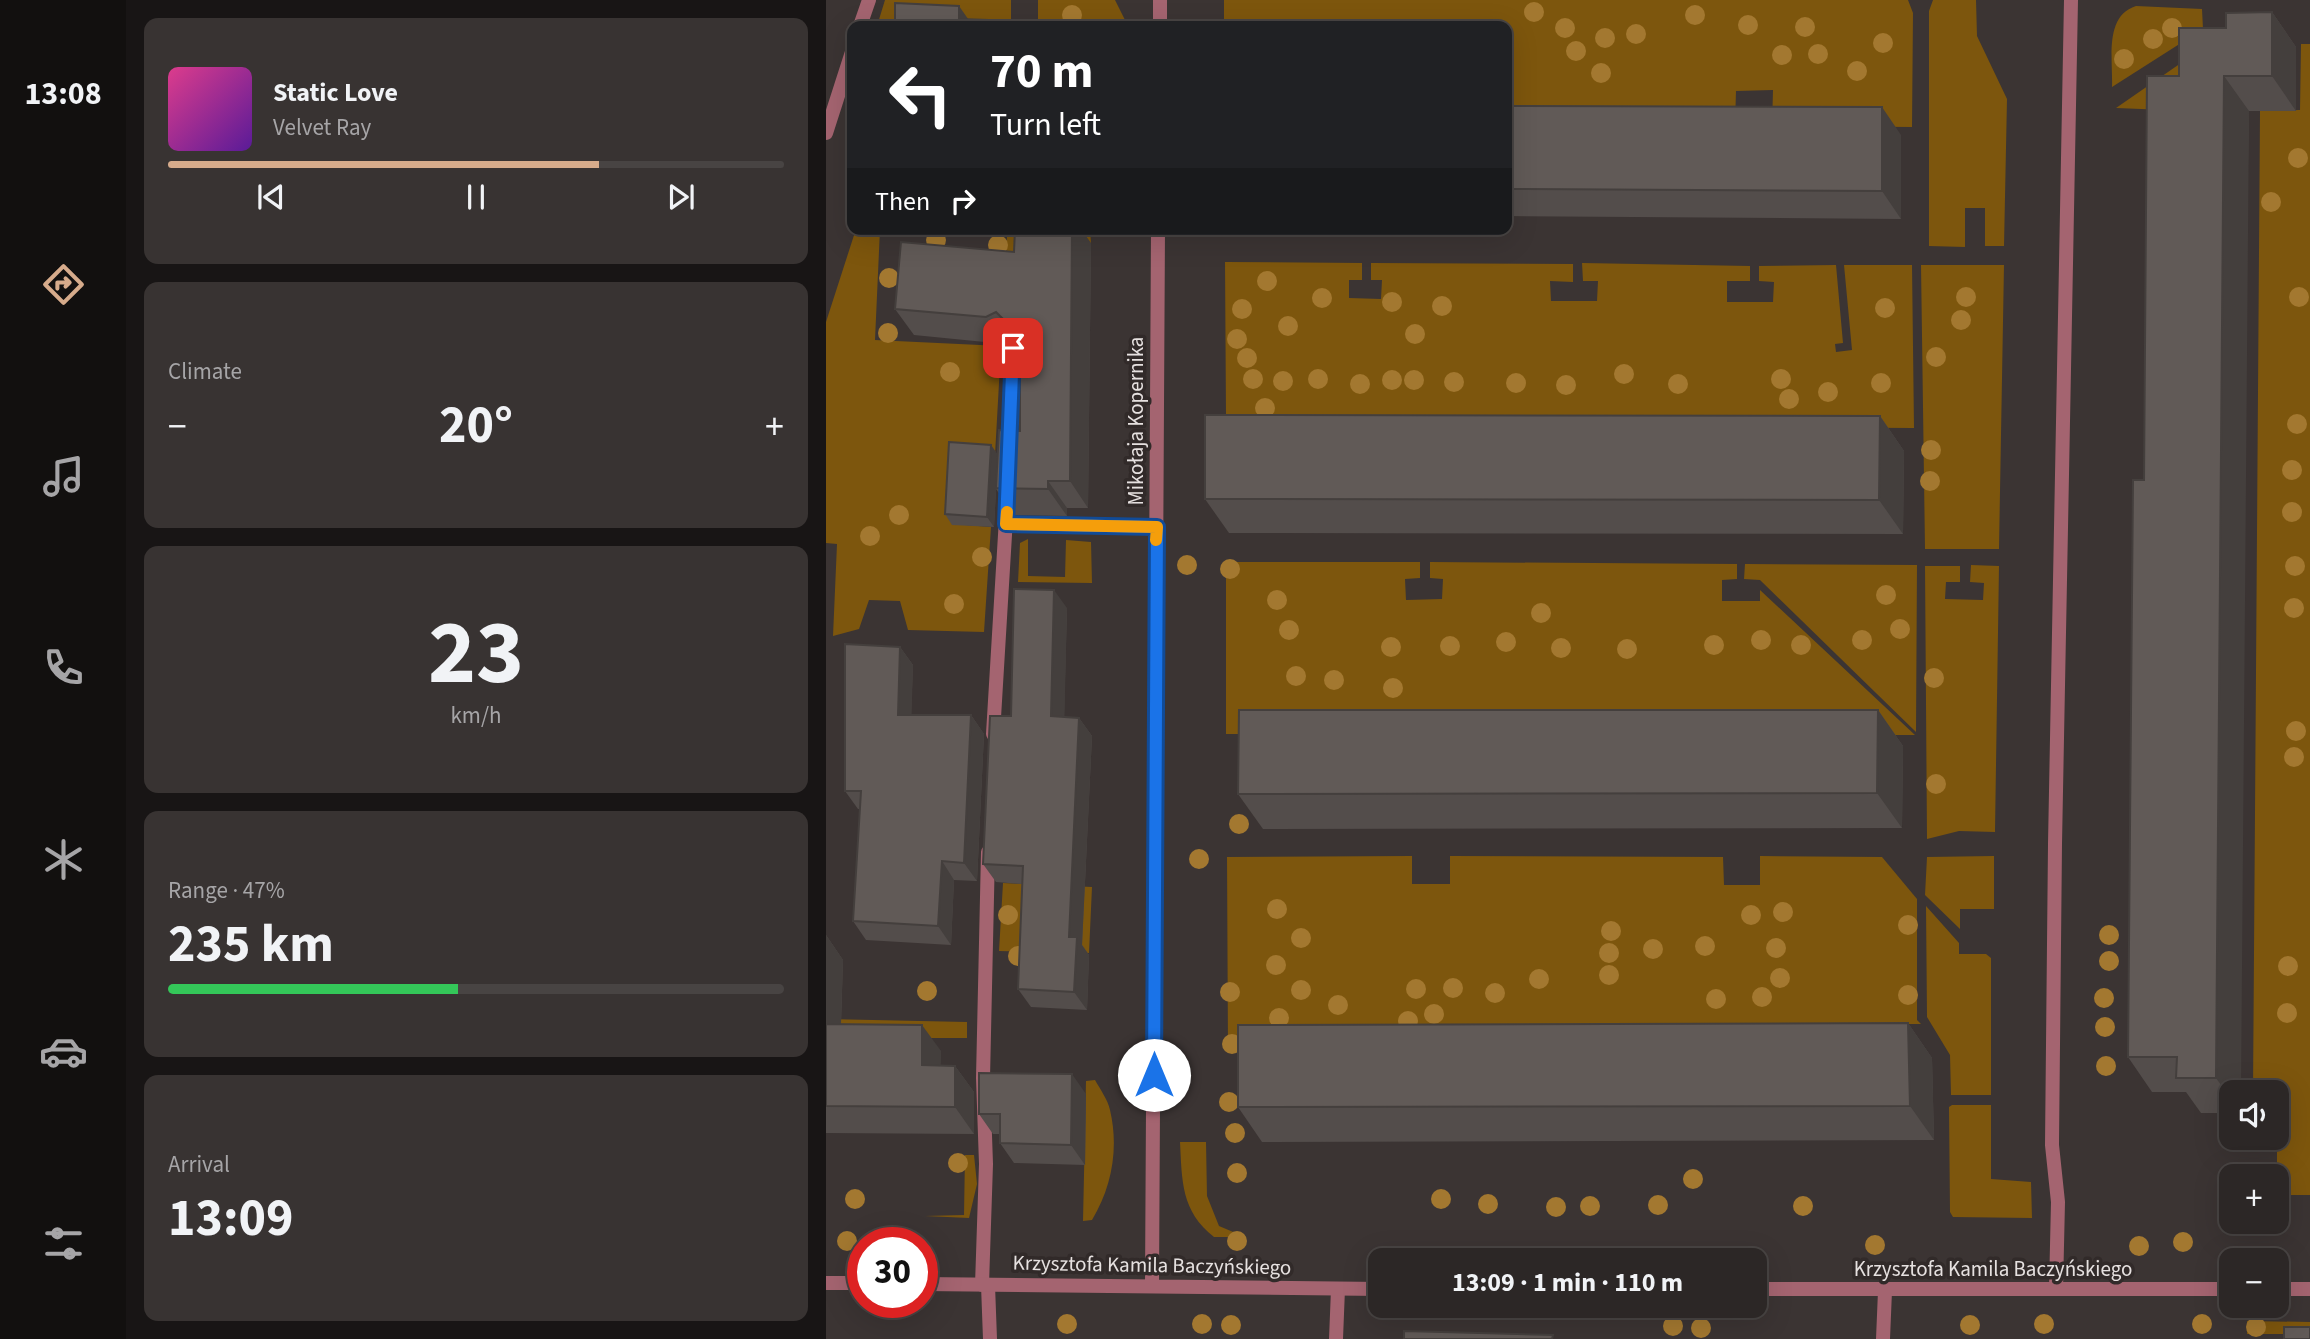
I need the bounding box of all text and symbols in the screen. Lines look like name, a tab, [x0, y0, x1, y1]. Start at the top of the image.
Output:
text: 70 m	[990, 37, 1094, 107]
icon: left	[875, 49, 966, 140]
text: 13:08	[24, 71, 102, 117]
text: Static Love	[273, 74, 398, 111]
text: Turn left	[990, 102, 1101, 148]
text: Velvet Ray	[273, 111, 371, 144]
icon: previous	[252, 178, 290, 216]
icon: pause	[457, 178, 495, 216]
icon: next	[662, 178, 700, 216]
icon: right	[944, 182, 982, 220]
text: Then	[875, 183, 930, 220]
icon: directions	[39, 260, 88, 309]
pin	[983, 318, 1043, 378]
icon: arrive	[994, 329, 1032, 367]
street label: Mikołaja Kopernika	[1121, 337, 1151, 505]
text: Climate	[168, 355, 242, 388]
text: 20°	[439, 389, 513, 463]
text: −	[168, 400, 187, 454]
text: +	[765, 400, 784, 454]
icon: music	[39, 452, 88, 501]
text: 23	[428, 589, 524, 718]
icon: phone	[39, 643, 88, 692]
text: km/h	[450, 699, 502, 732]
icon: climate	[39, 835, 88, 884]
text: Range · 47%	[168, 874, 285, 907]
text: 235 km	[168, 908, 334, 982]
icon: car	[39, 1027, 88, 1076]
position arrow	[1117, 1038, 1191, 1112]
map controls	[2219, 1080, 2289, 1318]
button: sound	[2219, 1080, 2289, 1150]
text: Arrival	[168, 1148, 230, 1181]
button: +	[2219, 1164, 2289, 1234]
text: 13:09	[168, 1182, 293, 1256]
icon: filters	[39, 1219, 88, 1268]
speed limit sign: 30	[847, 1227, 938, 1318]
street label: Krzysztofa Kamila Baczyńskiego	[1012, 1248, 1292, 1282]
button: −	[2219, 1248, 2289, 1318]
street label: Krzysztofa Kamila Baczyńskiego	[1854, 1254, 2132, 1284]
text: 13:09 · 1 min · 110 m	[1452, 1264, 1683, 1301]

